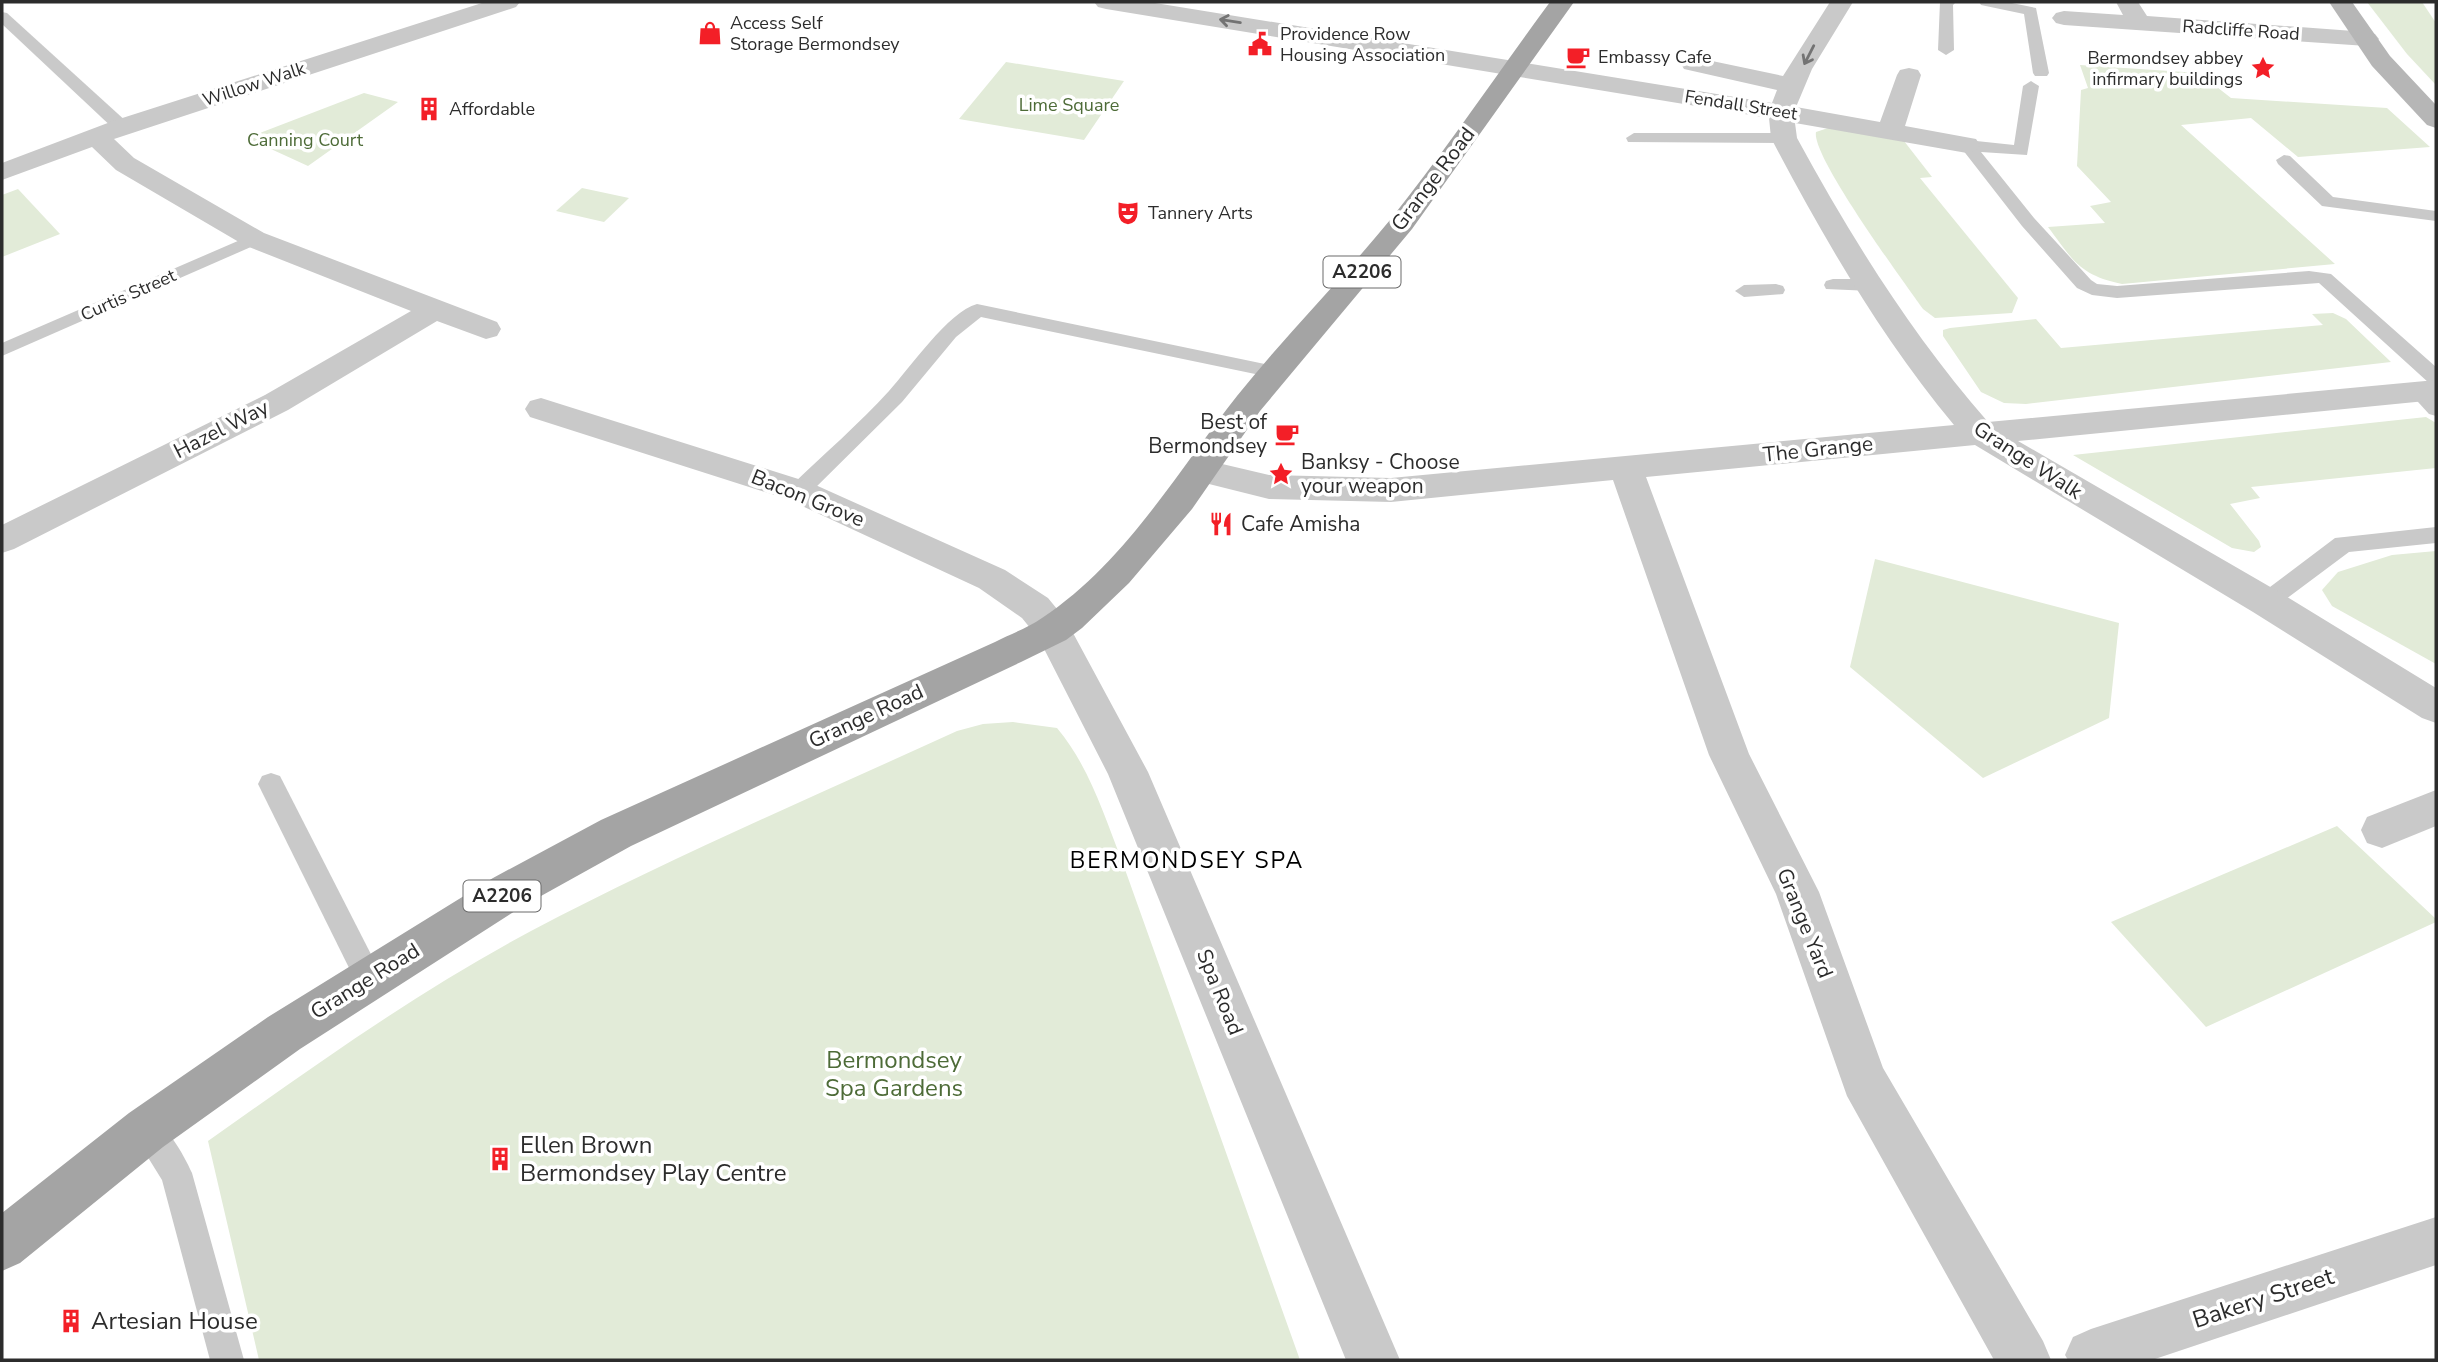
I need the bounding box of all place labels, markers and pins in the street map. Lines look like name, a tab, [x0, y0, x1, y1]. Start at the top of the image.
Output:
place label: Access Self Storage Bermondsey	[730, 11, 900, 56]
shop icon: Access Self Storage Bermondsey	[696, 19, 724, 47]
place label: Providence Row Housing Association	[1280, 22, 1445, 67]
public building icon: Providence Row Housing Association	[1246, 30, 1274, 58]
cafe icon: Embassy Cafe	[1564, 43, 1592, 71]
place label: Embassy Cafe	[1598, 45, 1712, 69]
place label: Bermondsey abbey infirmary buildings	[2087, 46, 2244, 91]
place icon: Bermondsey abbey infirmary buildings	[2249, 54, 2277, 82]
building icon: Affordable	[415, 95, 443, 123]
place label: Affordable	[449, 97, 535, 121]
theatre icon: Tannery Arts	[1114, 199, 1142, 227]
place label: Tannery Arts	[1148, 201, 1253, 225]
place label: Best of Bermondsey	[1148, 408, 1268, 460]
cafe icon: Best of Bermondsey	[1273, 420, 1301, 448]
place label: Banksy - Choose your weapon	[1301, 448, 1460, 500]
place icon: Banksy - Choose your weapon	[1267, 460, 1295, 488]
restaurant icon: Cafe Amisha	[1207, 510, 1235, 538]
place label: Cafe Amisha	[1241, 510, 1361, 538]
place label: Ellen Brown Bermondsey Play Centre	[520, 1129, 786, 1189]
building icon: Ellen Brown Bermondsey Play Centre	[486, 1145, 514, 1173]
place label: Artesian House	[91, 1305, 258, 1337]
building icon: Artesian House	[57, 1307, 85, 1335]

